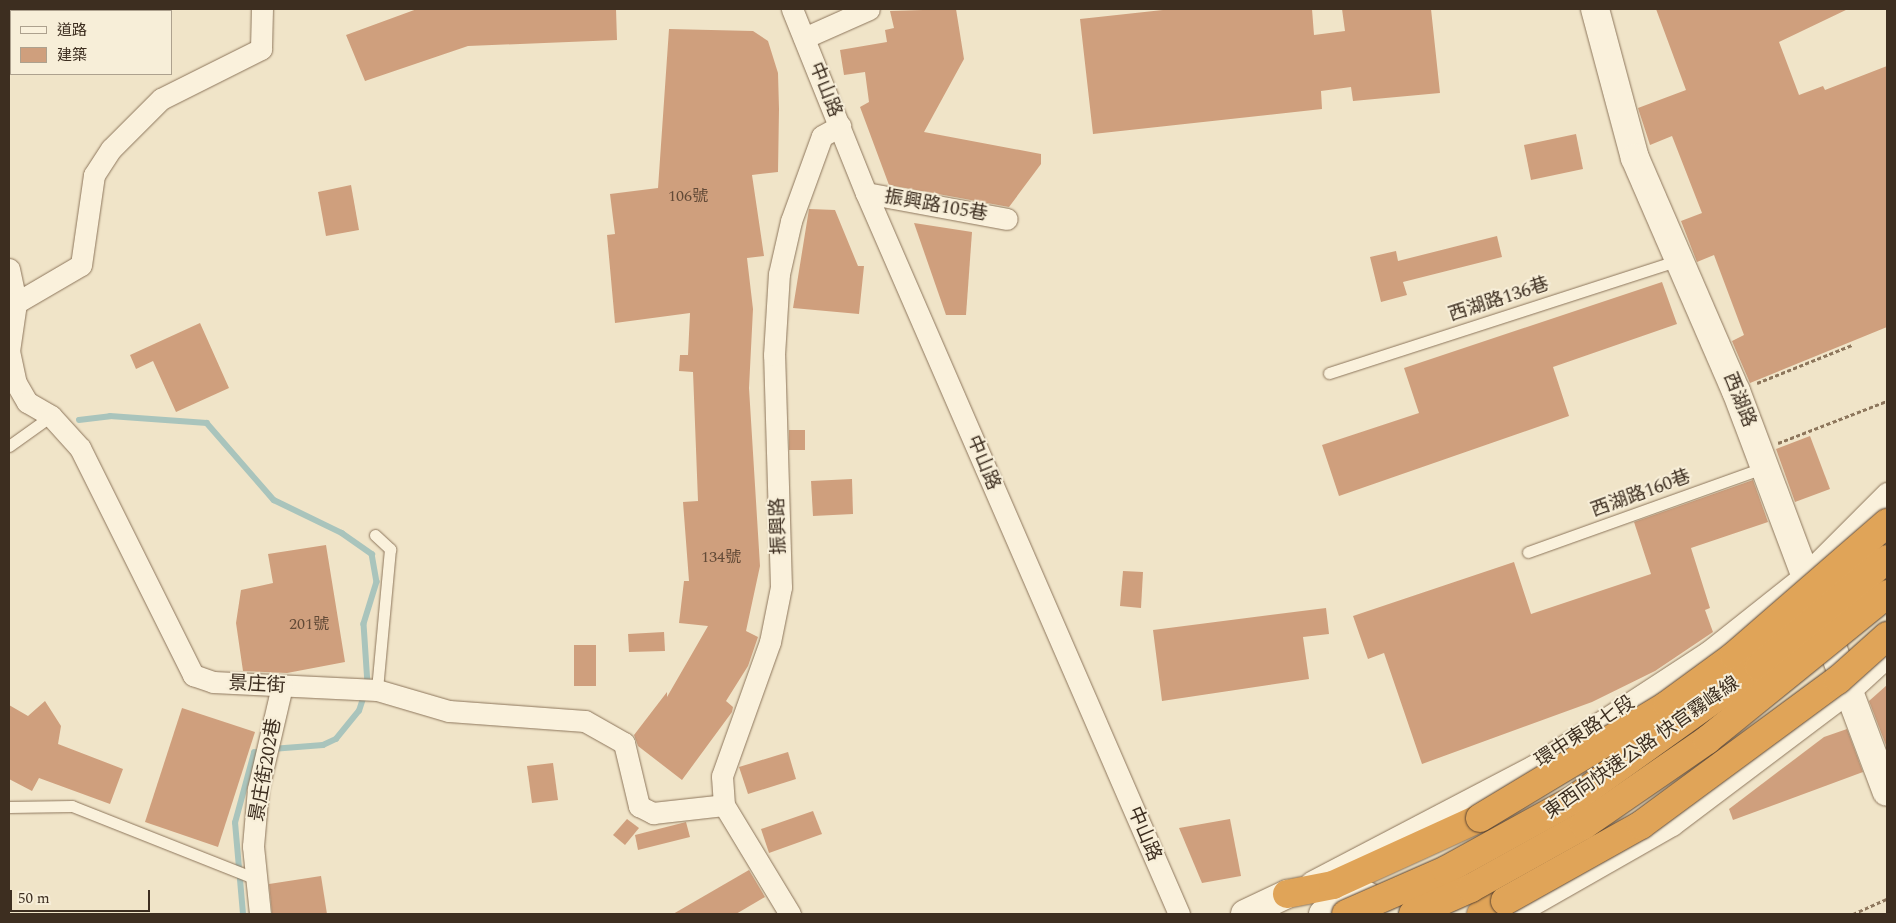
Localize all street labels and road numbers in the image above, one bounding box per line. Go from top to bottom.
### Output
street label: 中山路 [804,59,846,121]
street label: 振興路105巷 [883,186,989,226]
street label: 西湖路136巷 [1446,273,1552,327]
street label: 西湖路 [1718,369,1760,431]
street label: 中山路 [961,432,1005,494]
street label: 西湖路160巷 [1588,465,1694,523]
street label: 振興路 [767,497,791,555]
street label: 景庄街 [228,672,286,698]
street label: 東西向快速公路 快官霧峰線 [1540,672,1744,824]
street label: 環中東路七段 [1531,691,1639,773]
street label: 景庄街202巷 [246,717,286,823]
street label: 中山路 [1122,803,1166,865]

